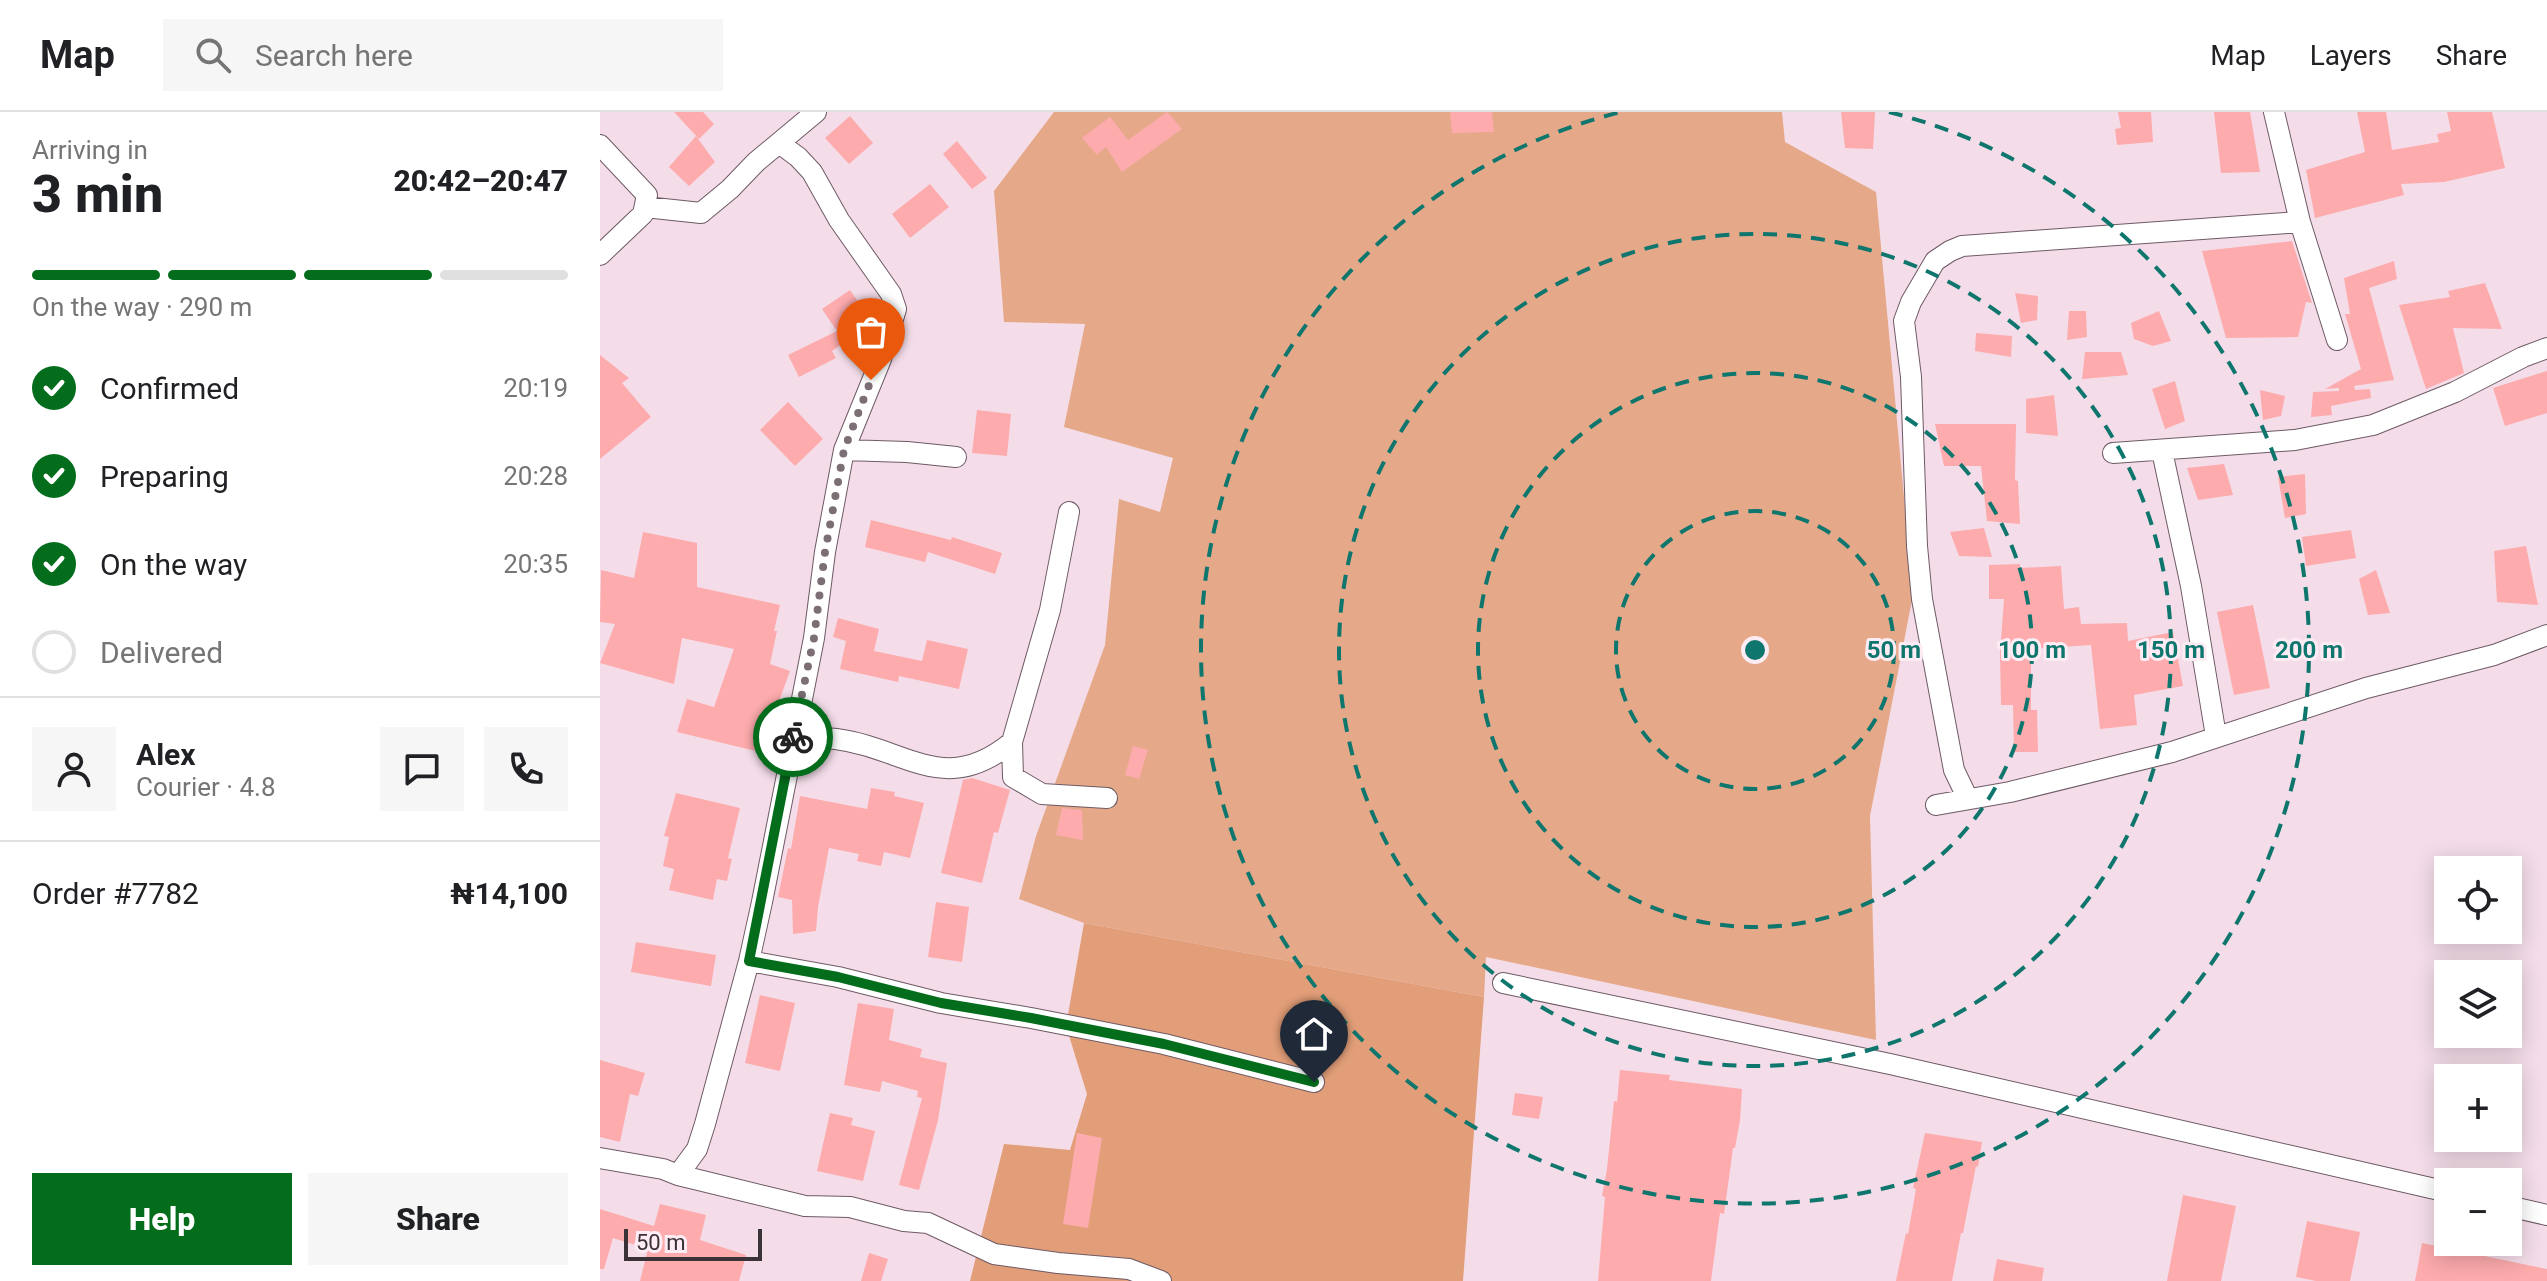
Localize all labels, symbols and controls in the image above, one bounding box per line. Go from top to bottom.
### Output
search box [163,19,723,91]
text: Map [40,33,115,77]
icon: search [191,33,235,77]
text: Search here [255,38,413,73]
text: Map [2210,39,2266,72]
text: Layers [2310,39,2392,72]
text: Share [2436,39,2507,72]
text: Arriving in [32,135,148,165]
text: 20:42–20:47 [393,163,568,198]
text: 3 min [32,164,163,225]
text: On the way · 290 m [32,292,252,322]
pin [837,298,905,380]
icon: bag [849,310,893,354]
icon: check [32,366,76,410]
text: Confirmed [100,371,239,406]
text: 20:19 [503,373,568,403]
icon: check [32,454,76,498]
text: Preparing [100,459,229,494]
text: 20:28 [503,461,568,491]
icon: check [32,542,76,586]
text: On the way [100,547,247,582]
text: 20:35 [503,549,568,579]
text: Delivered [100,635,223,670]
centre of rings [1741,636,1769,664]
text: 50 m [1867,636,1921,664]
text: 100 m [1998,636,2066,664]
text: 150 m [2137,636,2205,664]
text: 200 m [2275,636,2343,664]
courier [753,697,833,777]
icon: bike [771,715,815,759]
button: person [32,727,116,811]
button: chat [380,727,464,811]
button: phone [484,727,568,811]
text: Alex [136,737,196,772]
text: Courier · 4.8 [136,772,276,802]
map controls [2434,856,2522,1256]
button: locate [2434,856,2522,944]
text: Order #7782 [32,876,199,911]
text: ₦14,100 [450,876,568,911]
button: layers [2434,960,2522,1048]
pin [1280,1000,1348,1082]
icon: home [1292,1012,1336,1056]
button: + [2434,1064,2522,1152]
button: − [2434,1168,2522,1256]
button: Help [32,1173,292,1265]
button: Share [308,1173,568,1265]
scale bar [624,1225,762,1261]
text: 50 m [636,1230,685,1255]

